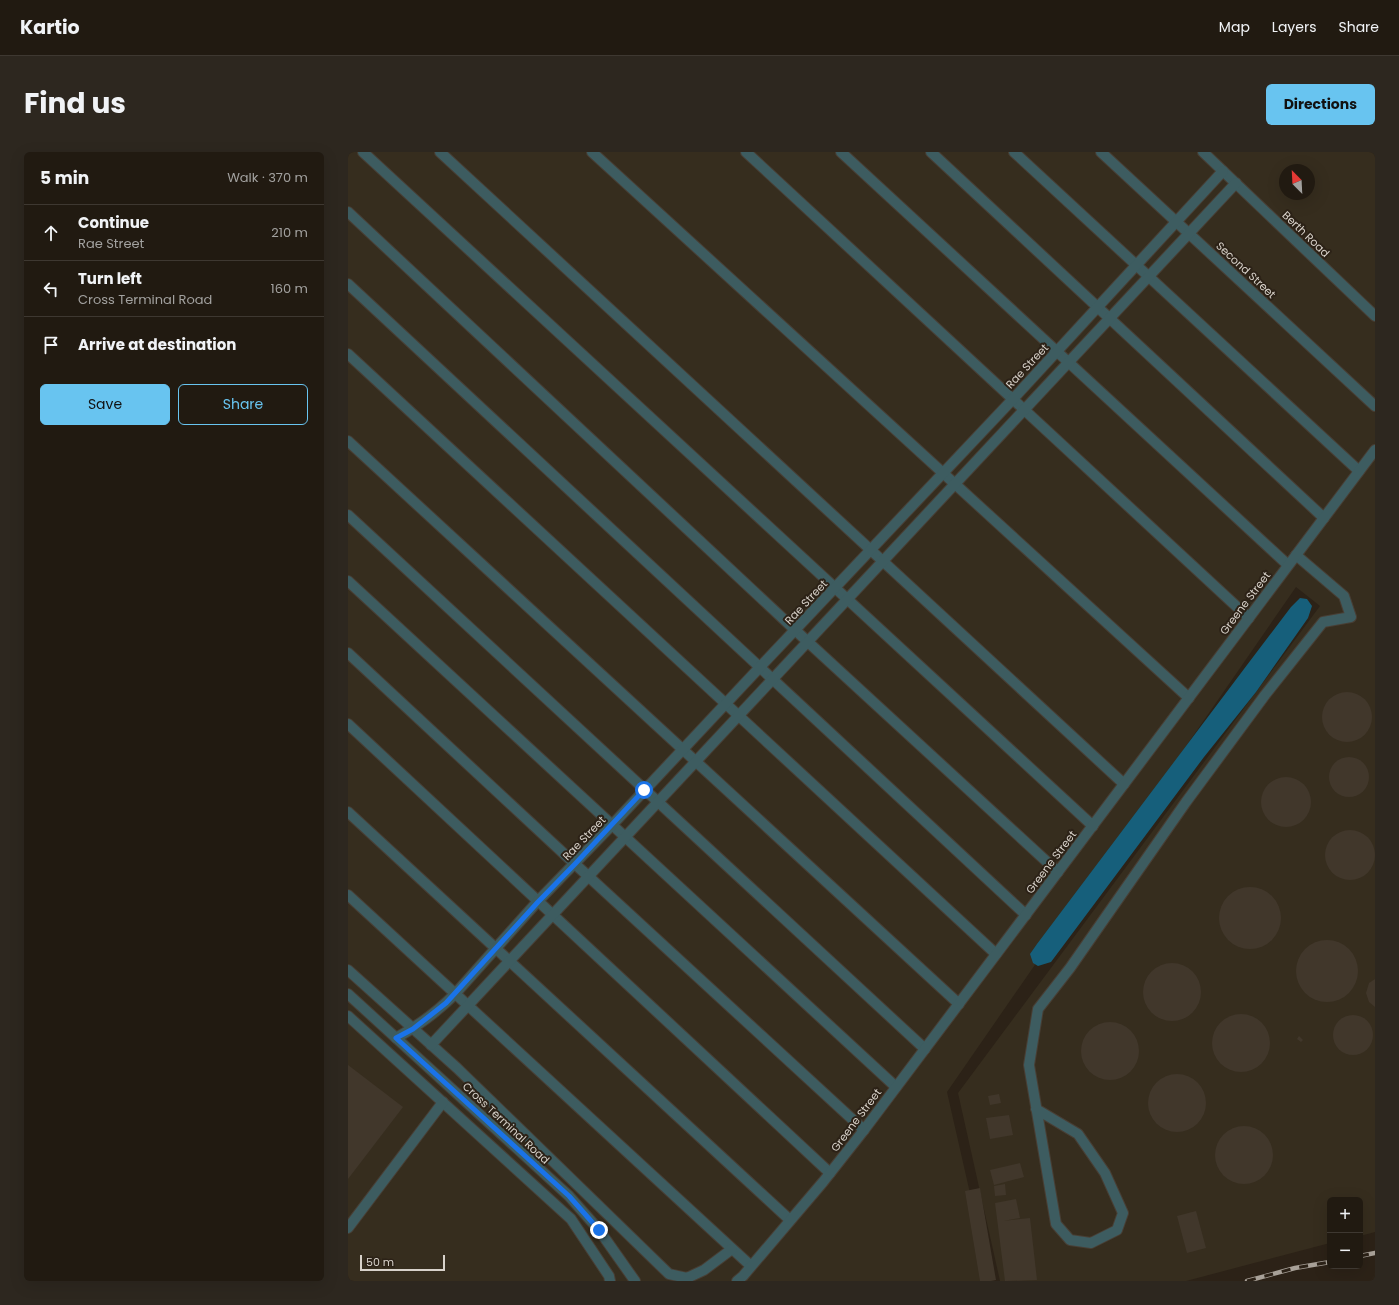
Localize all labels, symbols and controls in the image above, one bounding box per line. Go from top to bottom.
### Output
text: Kartio [20,14,80,41]
text: Map [1219,17,1250,37]
text: Layers [1272,17,1316,37]
text: Share [1338,17,1379,37]
text: Find us [24,84,126,123]
button: Directions [1266,84,1375,125]
north arrow [1279,164,1315,200]
text: 5 min [40,166,89,190]
text: Walk · 370 m [227,168,308,187]
street label: Berth Road [1279,207,1333,261]
text: Continue [78,212,149,233]
icon: ahead [40,222,62,244]
text: 210 m [271,223,308,242]
text: Rae Street [78,234,144,253]
street label: Second Street [1213,238,1279,302]
text: Turn left [78,268,142,289]
icon: left [40,278,62,300]
text: 160 m [271,279,308,298]
text: Cross Terminal Road [78,290,212,309]
icon: arrive [40,334,62,356]
text: Arrive at destination [78,334,236,355]
street label: Rae Street [1002,340,1052,392]
button: Save [40,384,170,425]
button: Share [178,384,308,425]
street label: Greene Street [1216,568,1274,638]
street label: Rae Street [781,576,831,628]
route start [635,781,653,799]
street label: Rae Street [559,812,609,864]
street label: Greene Street [1022,827,1080,897]
street label: Cross Terminal Road [459,1078,553,1168]
street label: Greene Street [827,1085,885,1155]
map controls [1327,1197,1363,1269]
button: + [1327,1197,1363,1233]
route end [590,1221,608,1239]
button: − [1327,1233,1363,1269]
scale bar [360,1253,445,1272]
text: 50 m [366,1254,394,1270]

